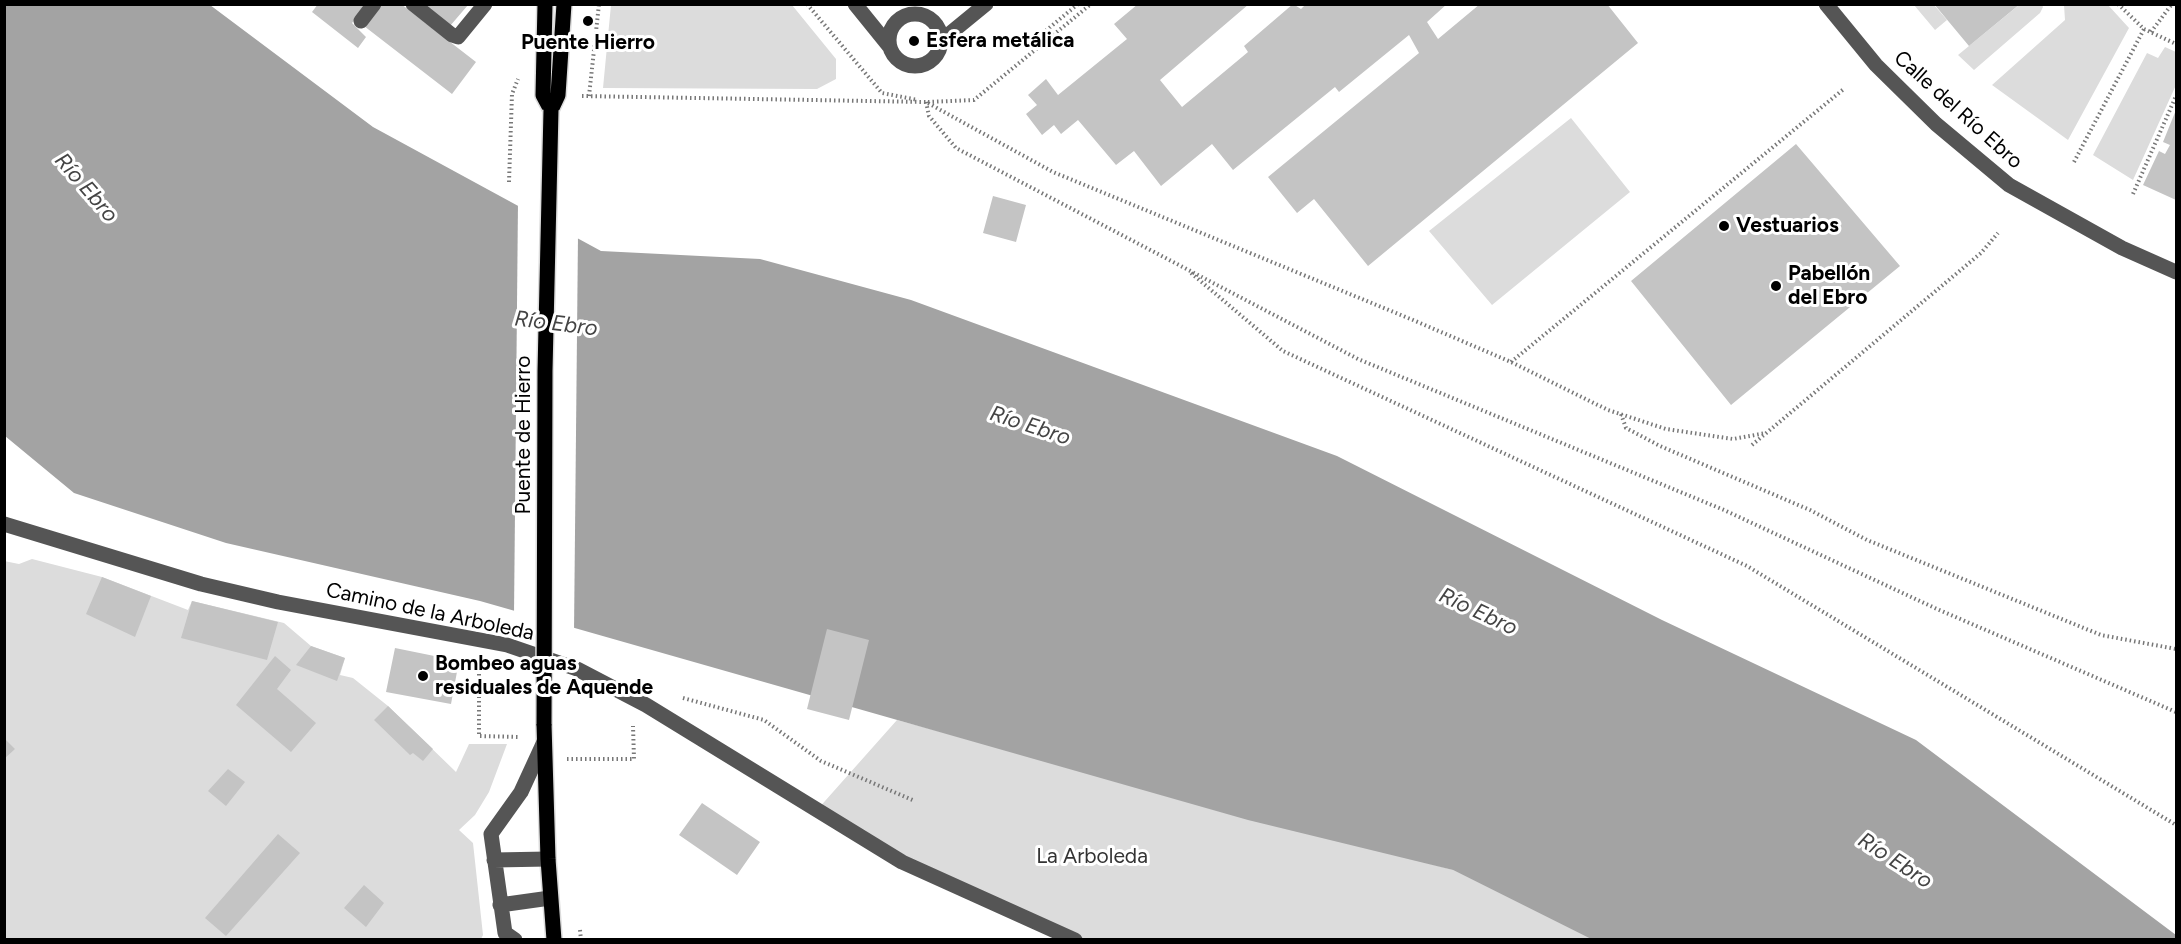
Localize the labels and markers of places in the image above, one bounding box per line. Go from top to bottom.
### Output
marker: Puente Hierro [581,14,595,28]
place label: Esfera metálica [926,28,1075,54]
place label: Puente Hierro [521,30,655,56]
marker: Esfera metálica [907,34,921,48]
place label: Vestuarios [1736,213,1839,239]
marker: Vestuarios [1717,219,1731,233]
place label: Pabellón del Ebro [1788,261,1870,311]
marker: Pabellón del Ebro [1769,279,1783,293]
place label: Bombeo aguas residuales de Aquende [435,651,653,701]
marker: Bombeo aguas residuales de Aquende [416,669,430,683]

